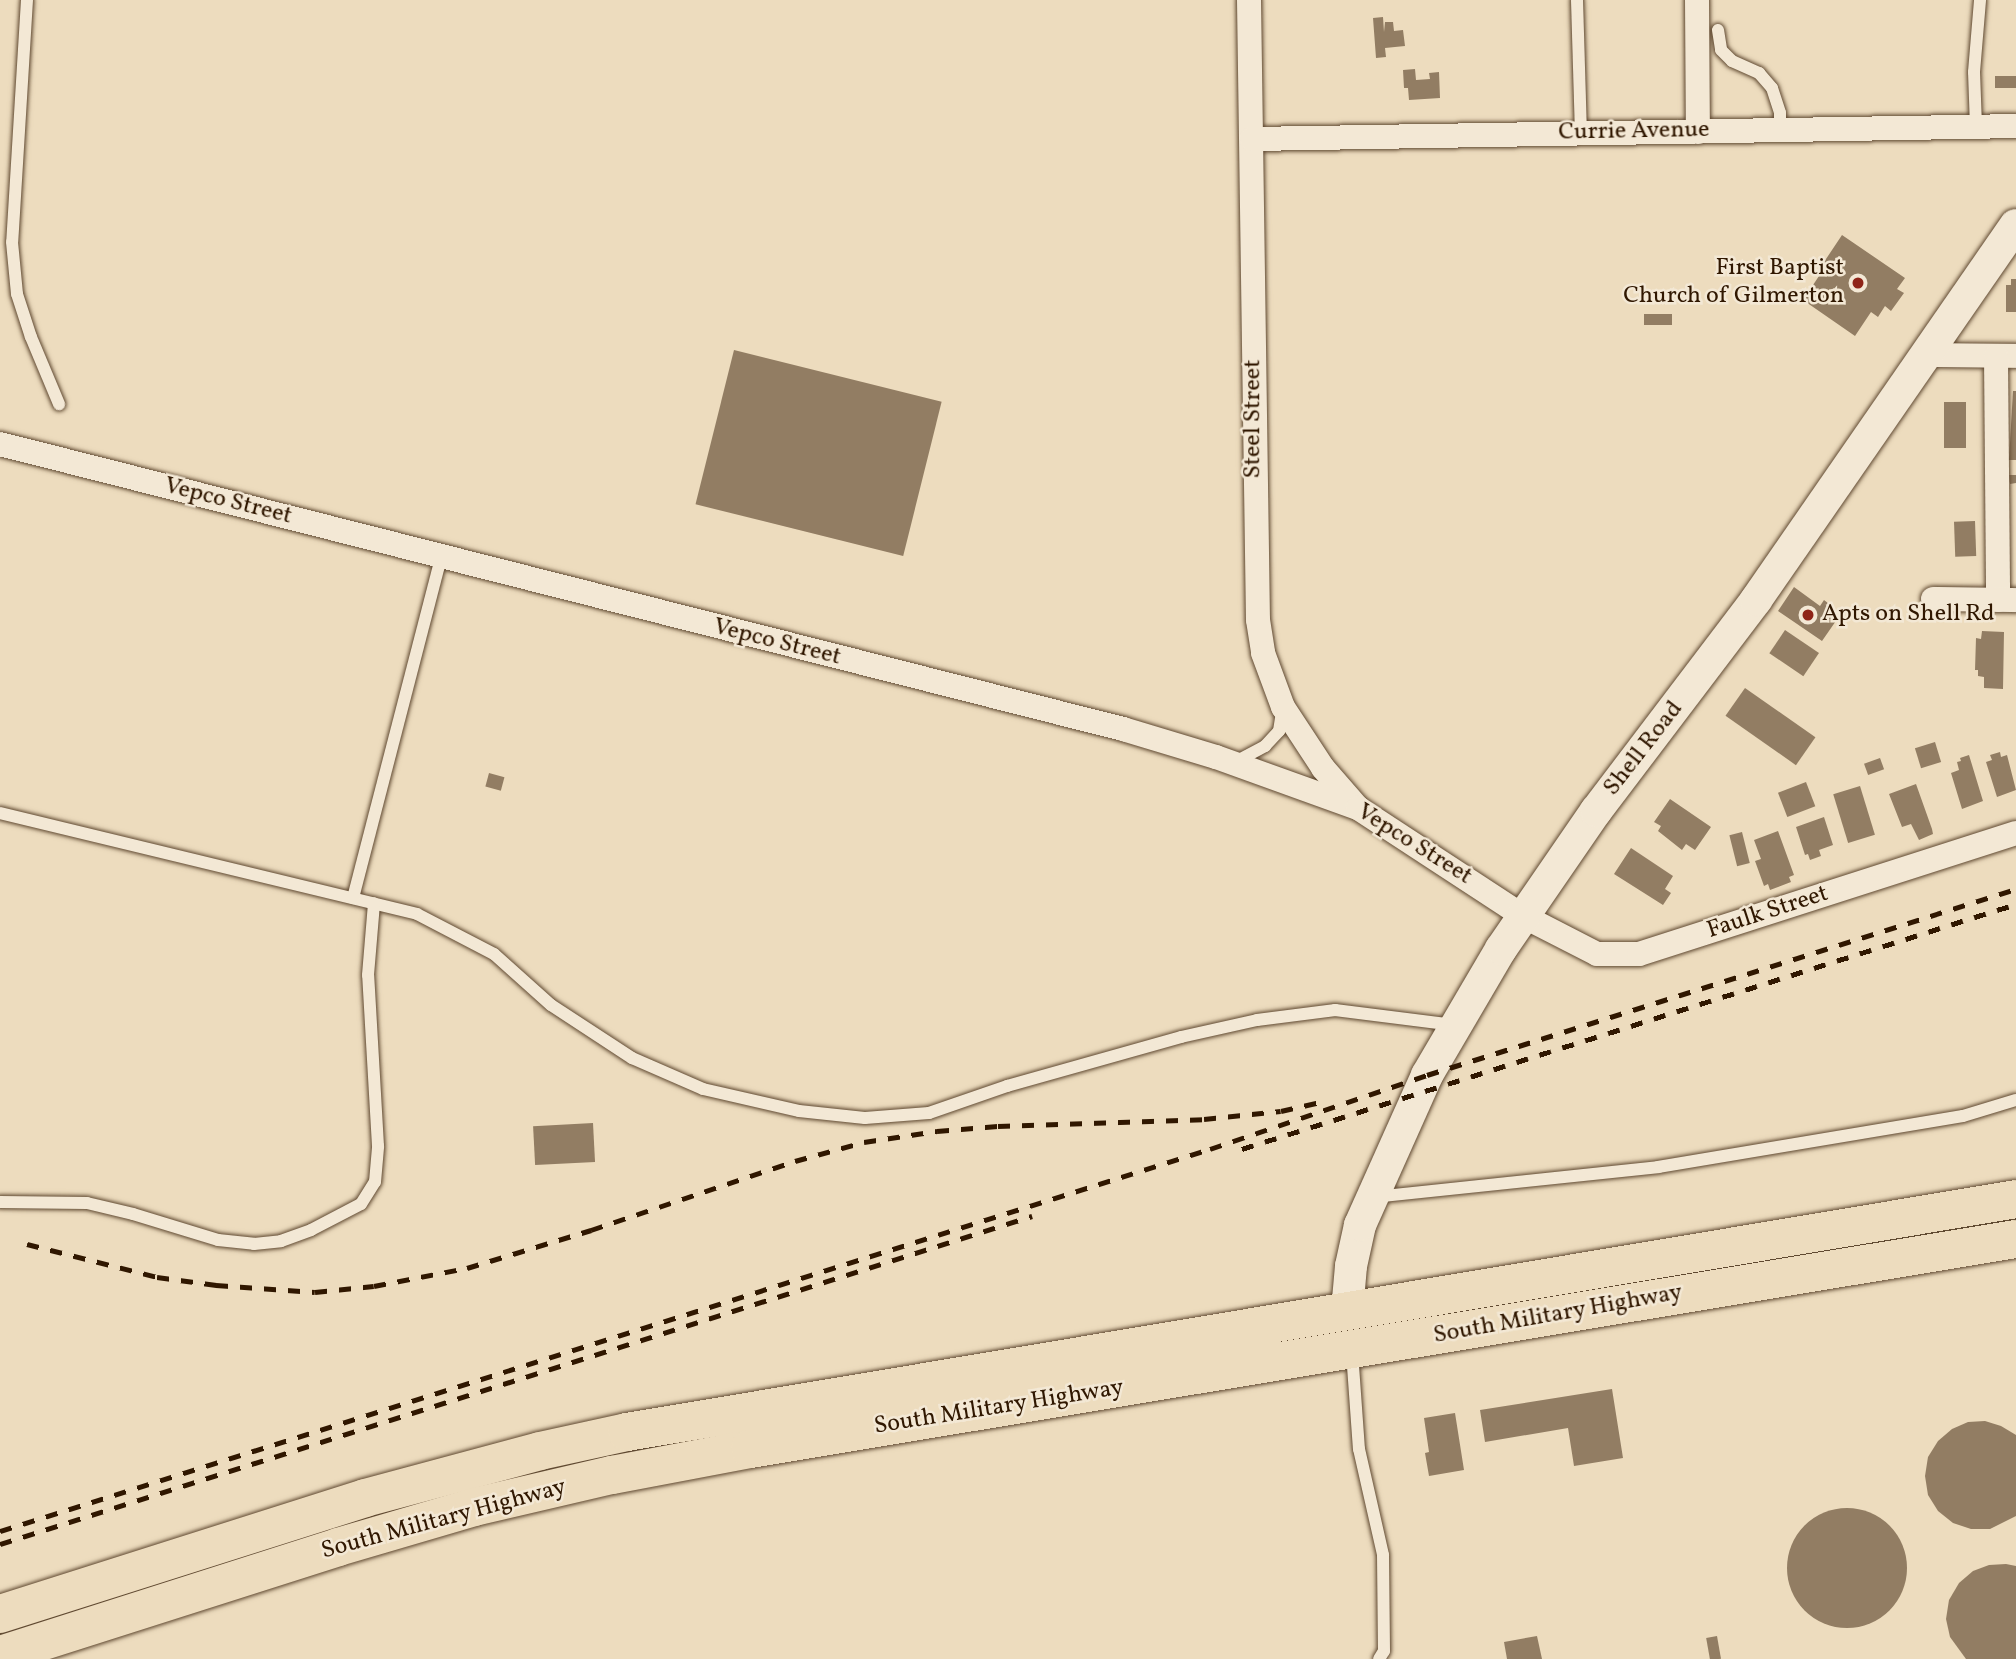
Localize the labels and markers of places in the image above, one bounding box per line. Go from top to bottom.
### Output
place label: First Baptist Church of Gilmerton [1626,255,1844,311]
marker: First Baptist Church of Gilmerton [1850,275,1866,291]
place label: Apts on Shell Rd [1822,601,1995,629]
marker: Apts on Shell Rd [1800,607,1816,623]

